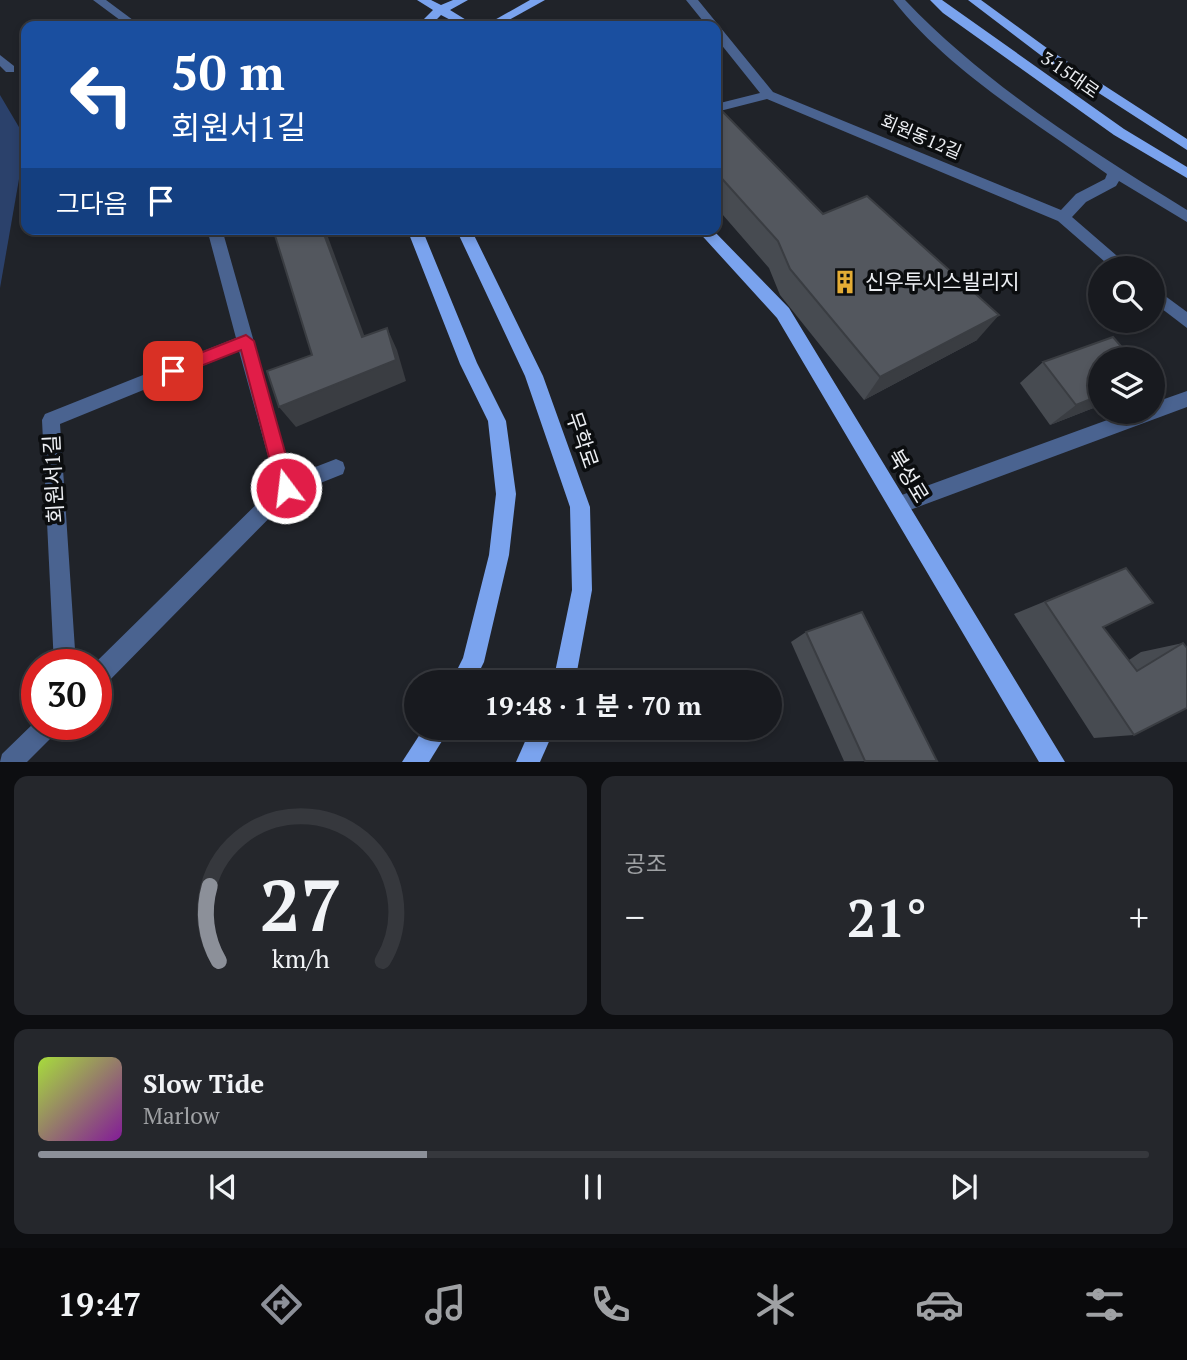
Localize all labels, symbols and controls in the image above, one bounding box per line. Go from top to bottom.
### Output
text: 50 m [171,39,285,104]
street label: 3·15대로 [1037,45,1105,103]
icon: left [56,49,147,140]
text: 회원서1길 [171,106,306,148]
street label: 회원동12길 [877,108,965,164]
icon: arrive [142,182,180,220]
text: 그다음 [56,186,128,220]
map controls [1088,256,1165,424]
button: search [1088,256,1165,333]
place label: 신우투시스빌리지 [865,267,1020,295]
building icon: 신우투시스빌리지 [831,268,859,296]
pin [143,341,203,401]
button: layers [1088,347,1165,424]
icon: arrive [154,352,192,390]
street label: 무학로 [560,408,606,472]
street label: 회원서1길 [37,434,69,524]
street label: 북성로 [882,443,936,508]
position arrow [249,451,323,525]
speed limit sign: 30 [21,649,112,740]
text: 19:48 · 1 분 · 70 m [484,688,702,722]
text: 공조 [625,848,667,879]
text: 27 [259,856,341,953]
text: 21° [847,883,927,952]
text: − [625,892,645,942]
text: + [1129,892,1149,942]
text: km/h [271,942,329,975]
text: Slow Tide [143,1066,264,1100]
text: Marlow [143,1100,220,1131]
icon: previous [204,1168,242,1206]
icon: pause [574,1168,612,1206]
icon: next [945,1168,983,1206]
icon: directions [257,1280,306,1329]
icon: music [421,1280,470,1329]
icon: phone [586,1280,635,1329]
icon: climate [751,1280,800,1329]
icon: car [915,1280,964,1329]
icon: filters [1080,1280,1129,1329]
text: 19:47 [58,1283,141,1325]

